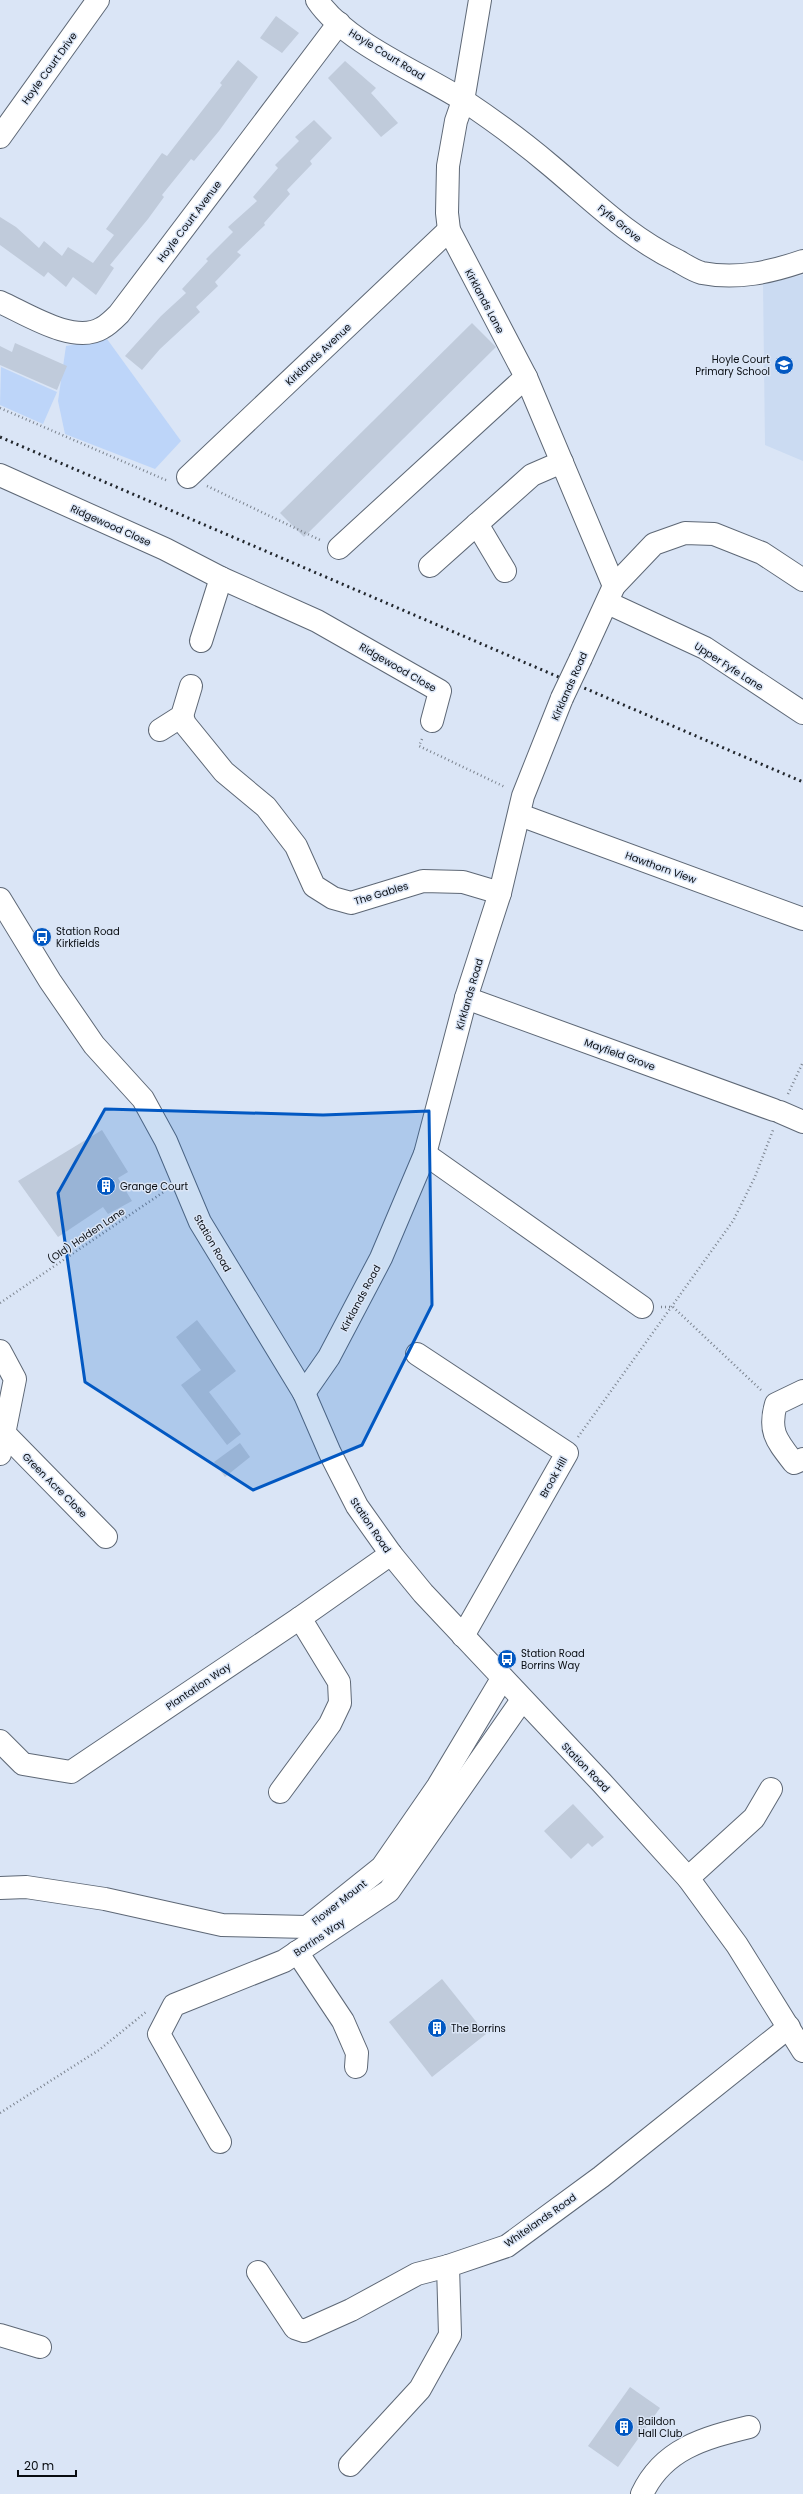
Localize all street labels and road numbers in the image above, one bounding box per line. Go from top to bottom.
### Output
street label: Hoyle Court Road [346,25,428,84]
street label: Hoyle Court Drive [18,29,81,107]
street label: Hoyle Court Avenue [154,177,225,265]
street label: Fyfe Grove [595,201,645,246]
street label: Kirklands Lane [461,266,508,336]
street label: Kirklands Avenue [282,320,355,389]
street label: Ridgewood Close [68,501,153,550]
street label: Ridgewood Close [356,639,439,696]
street label: Upper Fyfe Lane [691,639,766,694]
street label: Kirklands Road [548,650,591,723]
street label: Hawthorn View [623,848,699,888]
street label: The Gables [352,878,410,909]
street label: Kirklands Road [452,957,487,1032]
street label: Mayfield Grove [582,1035,657,1074]
street label: (Old) Holden Lane [45,1204,128,1267]
street label: Station Road [190,1212,235,1275]
street label: Kirklands Road [337,1262,384,1334]
street label: Green Acre Close [19,1450,90,1521]
street label: Brook Hill [536,1454,571,1500]
street label: Station Road [347,1495,395,1556]
street label: Plantation Way [163,1659,234,1714]
street label: Station Road [558,1739,613,1796]
street label: Flower Mount [309,1876,370,1929]
street label: Borrins Way [291,1915,348,1960]
street label: Whitelands Road [501,2190,579,2251]

